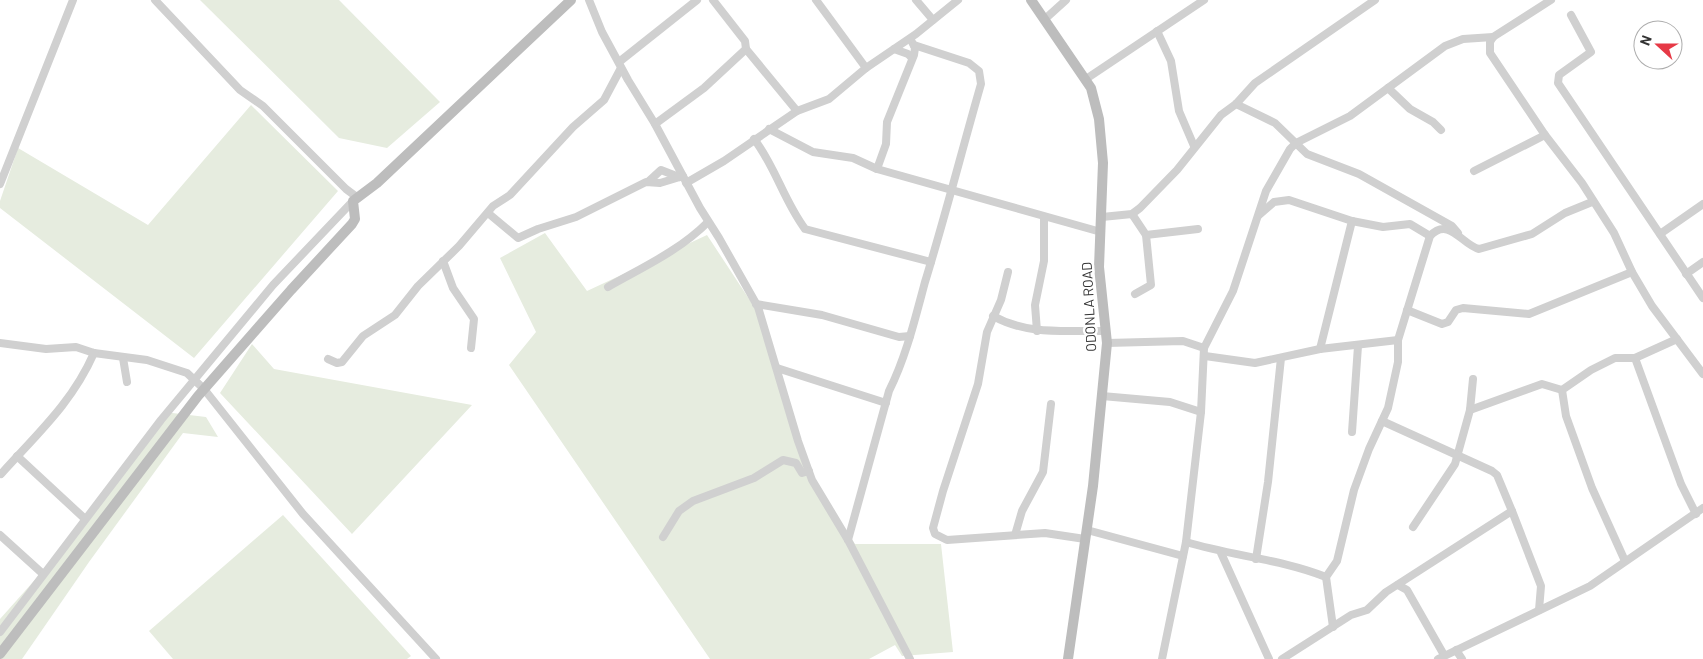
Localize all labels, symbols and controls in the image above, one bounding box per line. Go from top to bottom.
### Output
north arrow [1633,20,1683,70]
text: N [1636,33,1655,48]
street label: ODONLA ROAD [1078,262,1099,352]

